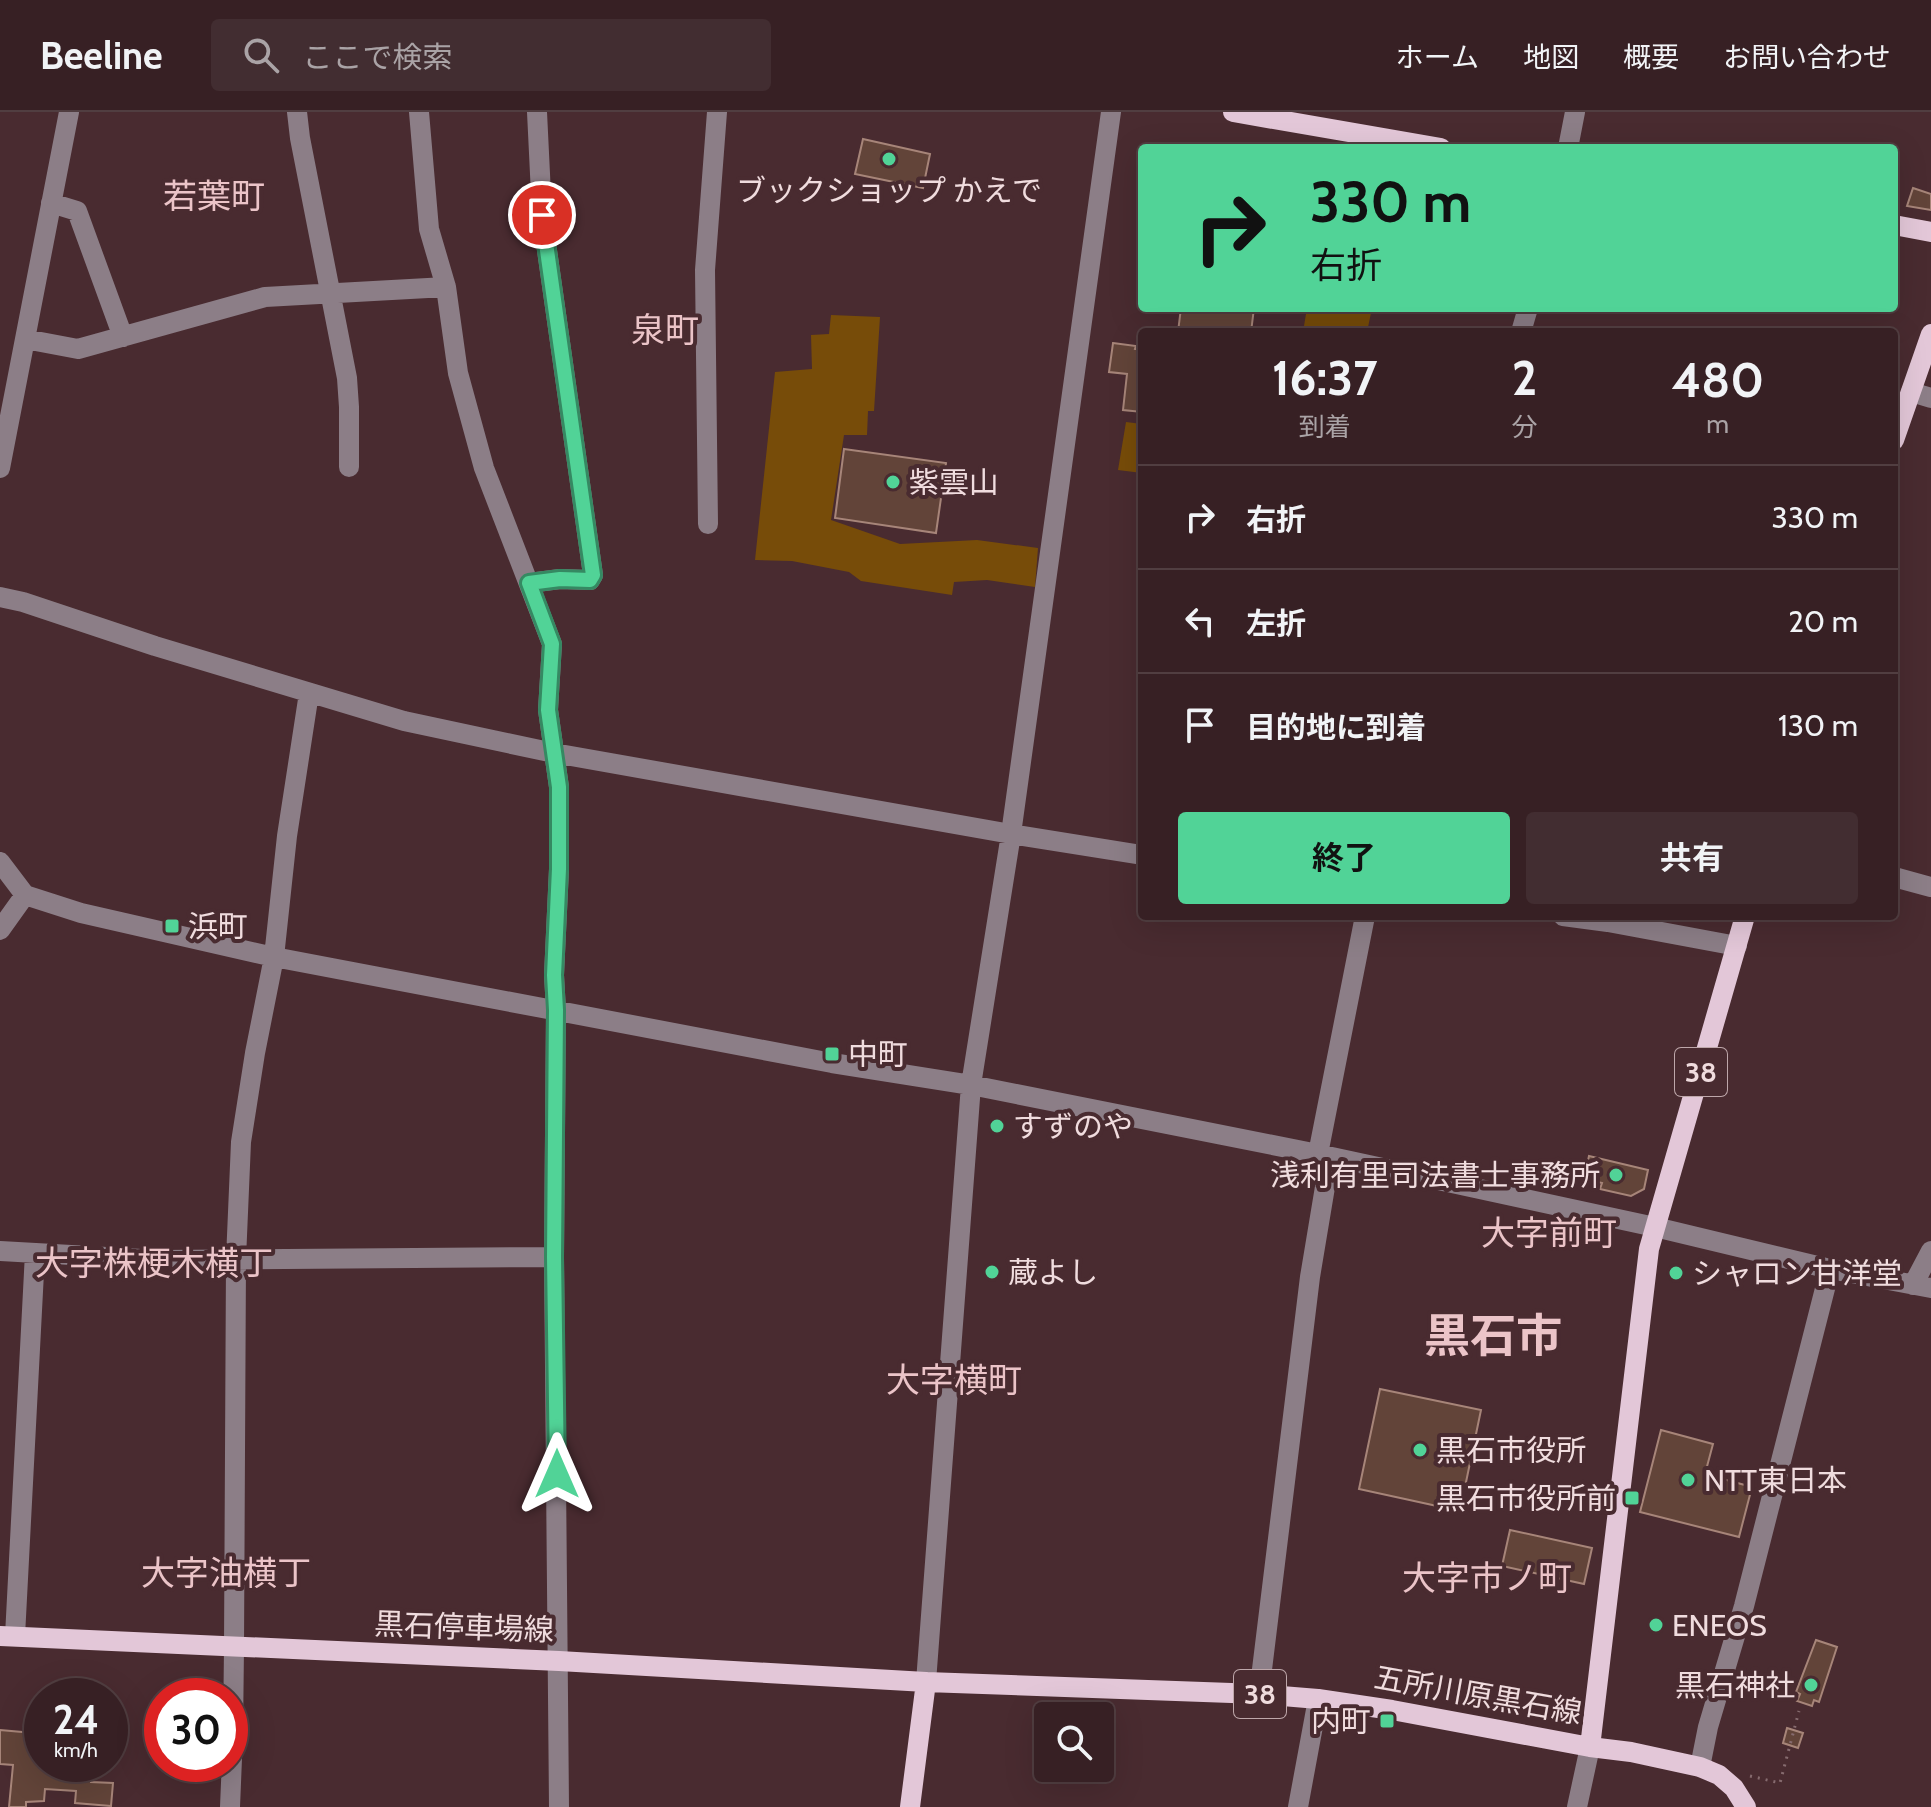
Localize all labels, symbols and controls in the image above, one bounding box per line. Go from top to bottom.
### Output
search box [211,19,771,91]
text: Beeline [40,32,163,79]
icon: search [239,33,283,77]
text: ここで検索 [303,39,453,76]
text: ホーム [1396,40,1479,74]
text: 地図 [1523,40,1579,74]
text: 概要 [1623,40,1679,74]
text: お問い合わせ [1723,40,1891,74]
marker: ブックショップ かえで [880,150,898,168]
text: 330 m [1310,168,1471,236]
place label: ブックショップ かえで [736,172,1042,209]
district label: 若葉町 [163,175,265,217]
icon: right [1178,176,1282,280]
pin [508,181,576,249]
icon: arrive [520,193,564,237]
text: 右折 [1310,243,1382,287]
district label: 泉町 [631,309,699,351]
text: 16:37 [1272,349,1378,407]
text: 2 [1512,349,1537,407]
text: 480 [1671,351,1764,409]
text: m [1706,408,1729,440]
text: 到着 [1299,411,1351,443]
text: 分 [1511,411,1538,443]
place label: 紫雲山 [909,464,999,501]
marker: 紫雲山 [884,473,902,491]
icon: right [1178,495,1222,539]
text: 330 m [1772,499,1858,536]
text: 右折 [1246,501,1306,538]
icon: left [1178,599,1222,643]
text: 20 m [1788,603,1858,640]
text: 左折 [1246,605,1306,642]
icon: arrive [1178,703,1222,747]
text: 130 m [1778,707,1858,744]
text: 目的地に到着 [1246,709,1426,746]
button: 終了 [1178,812,1510,904]
button: 共有 [1526,812,1858,904]
place label: 浜町 [188,908,248,945]
marker: 浜町 [163,917,181,935]
place label: 中町 [848,1036,908,1073]
marker: 中町 [823,1045,841,1063]
road number: 38 [1675,1048,1727,1096]
place label: すずのや [1013,1108,1133,1145]
marker: すずのや [988,1117,1006,1135]
place label: 浅利有里司法書士事務所 [1270,1157,1600,1194]
marker: 浅利有里司法書士事務所 [1607,1166,1625,1184]
district label: 大字前町 [1481,1212,1617,1254]
district label: 大字株梗木横丁 [35,1242,273,1284]
place label: 蔵よし [1008,1254,1098,1291]
place label: シャロン甘洋堂 [1692,1255,1902,1292]
marker: 蔵よし [983,1263,1001,1281]
marker: シャロン甘洋堂 [1667,1264,1685,1282]
district label: 黒石市 [1424,1308,1562,1364]
district label: 大字横町 [886,1359,1022,1401]
position arrow [515,1432,599,1516]
place label: 黒石市役所 [1436,1432,1586,1469]
marker: 黒石市役所 [1411,1441,1429,1459]
place label: NTT東日本 [1704,1462,1847,1499]
marker: NTT東日本 [1679,1471,1697,1489]
place label: 黒石市役所前 [1436,1480,1616,1517]
marker: 黒石市役所前 [1623,1489,1641,1507]
district label: 大字油横丁 [141,1552,311,1594]
district label: 大字市ノ町 [1402,1557,1572,1599]
street label: 黒石停車場線 [373,1605,555,1649]
place label: ENEOS [1672,1607,1767,1644]
marker: ENEOS [1647,1616,1665,1634]
street label: 五所川原黒石線 [1371,1659,1585,1731]
place label: 黒石神社 [1675,1667,1795,1704]
road number: 38 [1234,1670,1286,1718]
marker: 黒石神社 [1802,1676,1820,1694]
speed limit sign: 30 [144,1678,248,1782]
text: 24 [53,1695,99,1744]
map controls [1034,1702,1114,1782]
button: search [1034,1702,1114,1782]
place label: 内町 [1311,1703,1371,1740]
marker: 内町 [1378,1712,1396,1730]
text: km/h [54,1738,98,1762]

